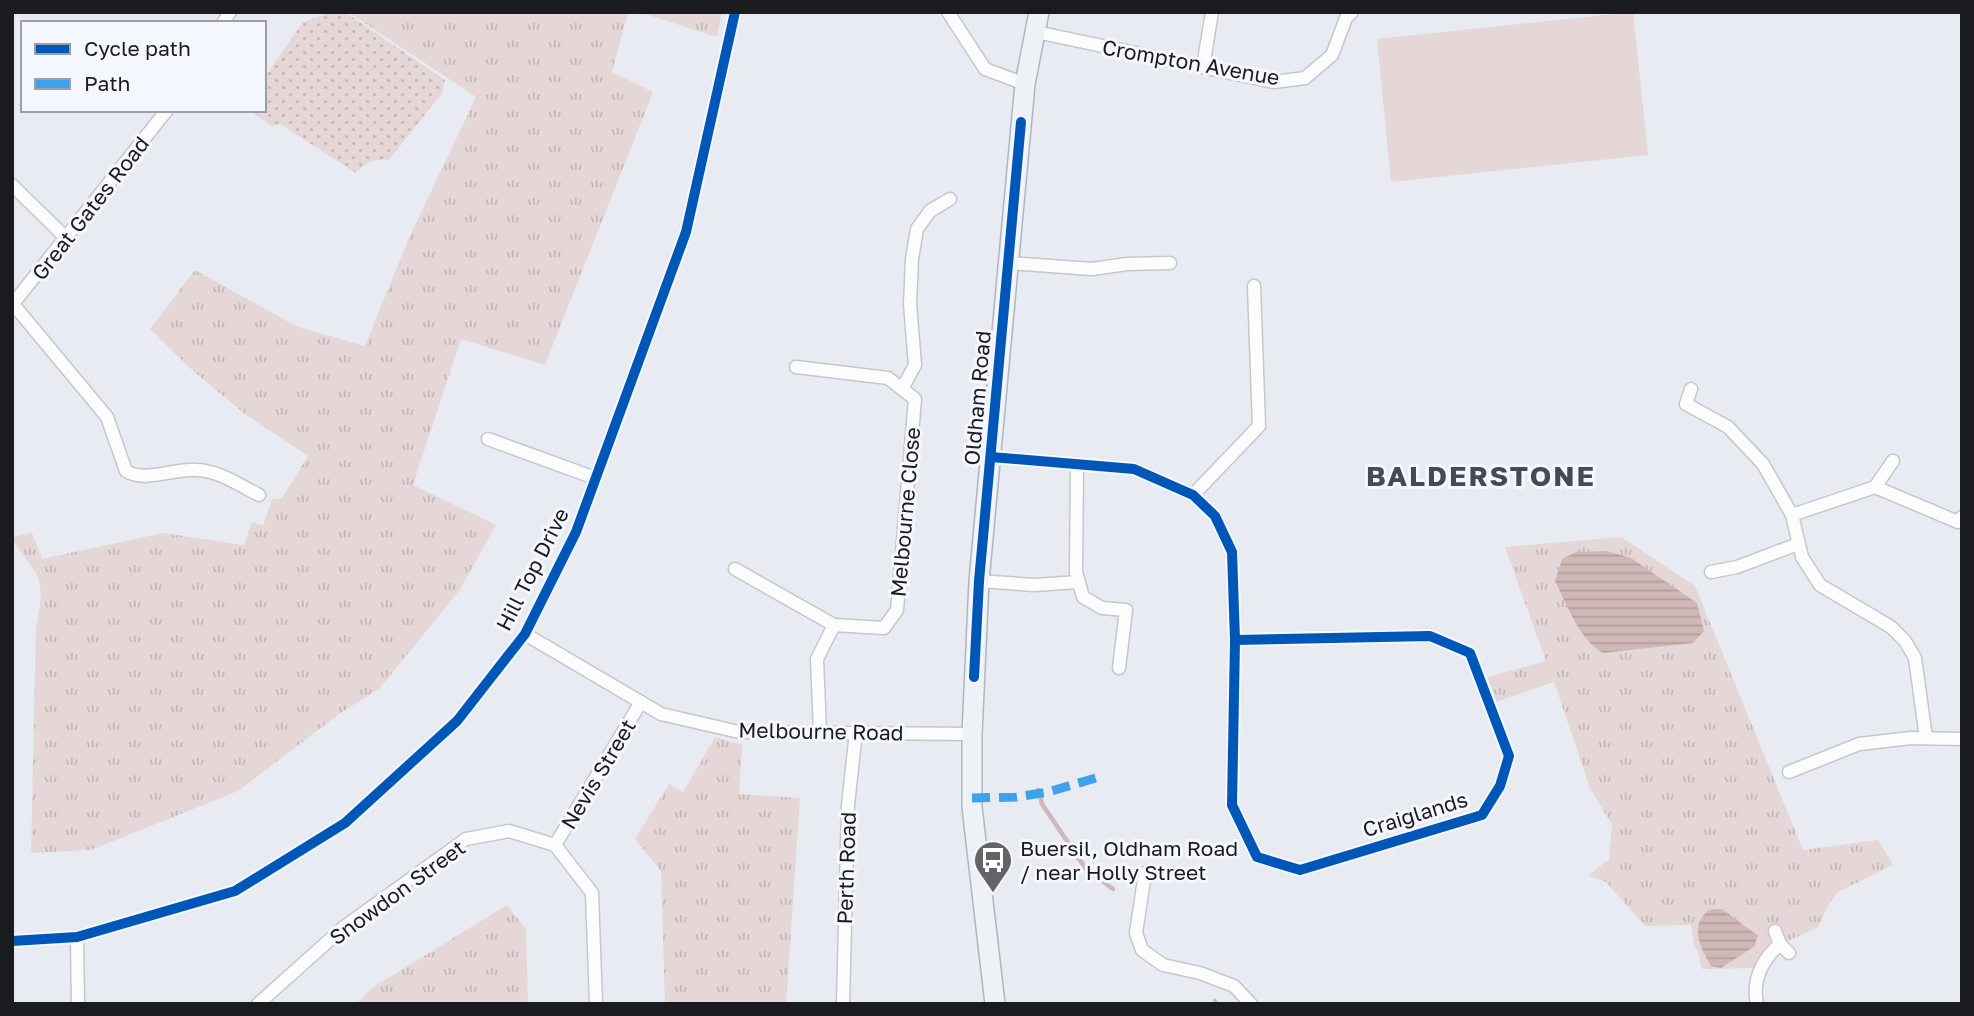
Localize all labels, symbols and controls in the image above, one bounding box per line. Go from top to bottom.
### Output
legend [21,21,266,112]
street label: Crompton Avenue [1100,34,1282,90]
text: Cycle path [84,35,191,61]
text: Path [84,70,131,96]
street label: Great Gates Road [26,131,154,285]
street label: Oldham Road [958,330,996,466]
street label: Melbourne Close [885,426,925,598]
district label: BALDERSTONE [1366,459,1596,492]
street label: Hill Top Drive [490,503,574,635]
street label: Nevis Street [555,714,641,834]
street label: Melbourne Road [738,717,904,745]
street label: Craiglands [1359,786,1471,842]
street label: Perth Road [831,811,861,925]
street label: Snowdon Street [324,834,470,950]
place label: Buersil, Oldham Road / near Holly Street [1020,835,1238,885]
bus stop icon: Buersil, Oldham Road / near Holly Street [972,839,1014,894]

